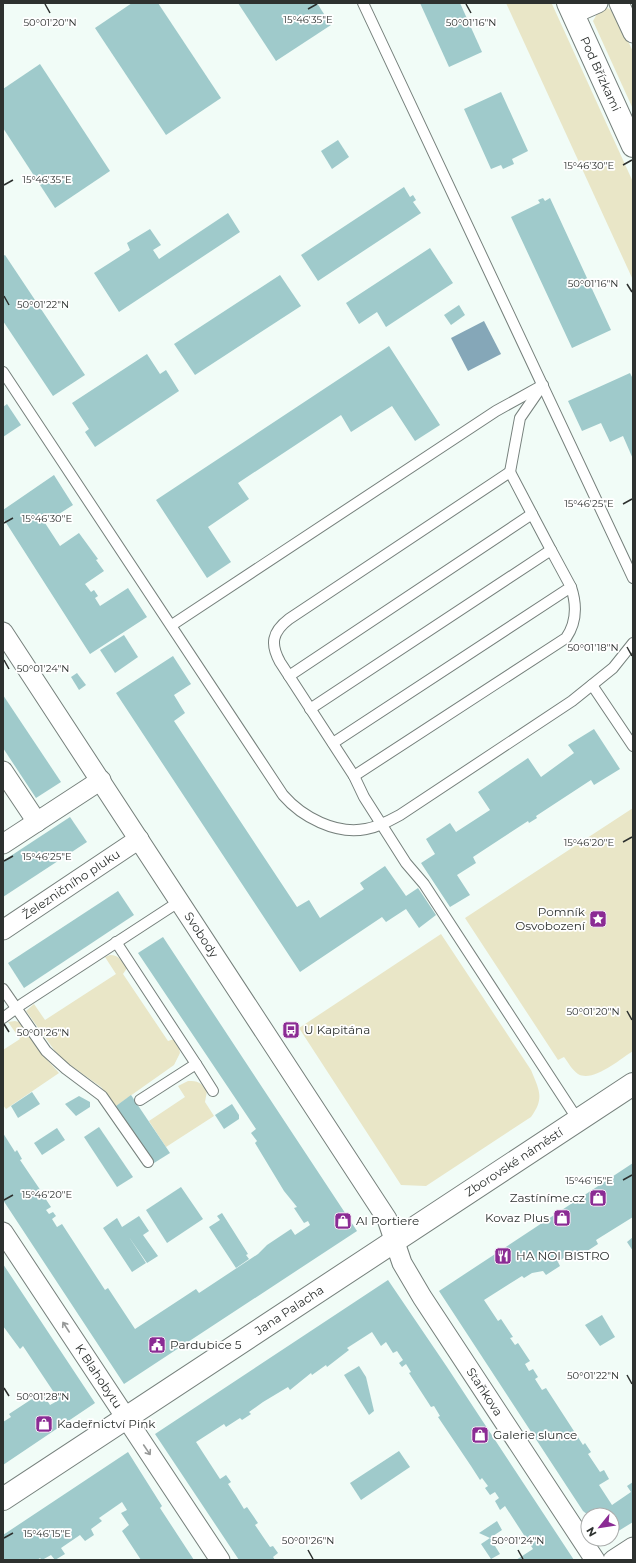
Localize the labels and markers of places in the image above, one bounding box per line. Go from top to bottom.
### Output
place label: Pomník Osvobození [515,904,586,933]
place icon: Pomník Osvobození [588,909,608,929]
bus stop icon: U Kapitána [281,1020,301,1040]
place label: U Kapitána [304,1022,370,1037]
shop icon: Zastíníme.cz [588,1188,608,1208]
place label: Zastíníme.cz [510,1190,585,1205]
shop icon: Kovaz Plus [552,1208,572,1228]
place label: Kovaz Plus [485,1210,549,1225]
shop icon: Al Portiere [333,1211,353,1231]
place label: Al Portiere [356,1213,419,1228]
restaurant icon: HA NOI BISTRO [493,1246,513,1266]
place label: HA NOI BISTRO [516,1248,610,1263]
public building icon: Pardubice 5 [147,1335,167,1355]
place label: Pardubice 5 [170,1337,242,1352]
shop icon: Kadeřnictví Pink [34,1414,54,1434]
place label: Kadeřnictví Pink [57,1416,156,1431]
shop icon: Galerie slunce [470,1425,490,1445]
place label: Galerie slunce [493,1427,577,1442]

